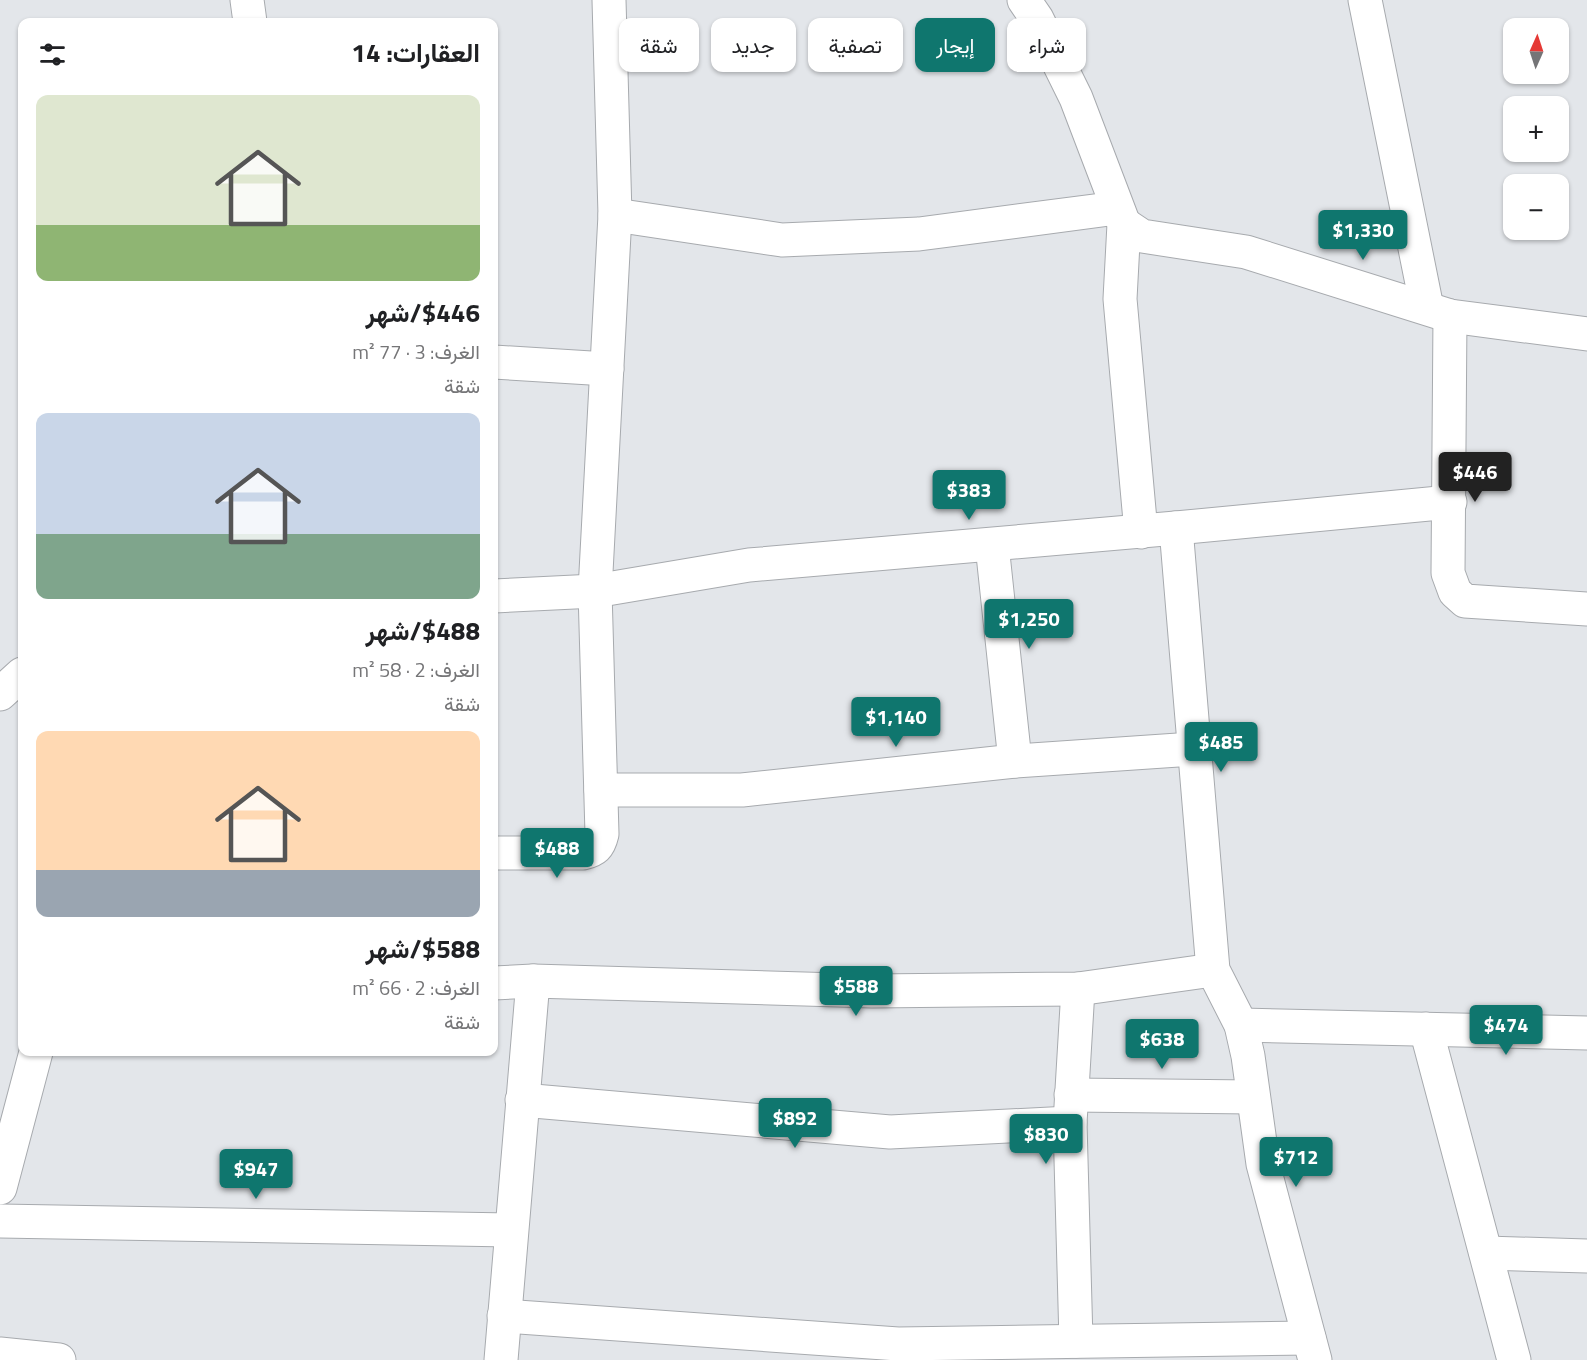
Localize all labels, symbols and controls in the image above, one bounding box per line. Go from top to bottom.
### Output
chip: شقة [619,18,699,72]
chip: جديد [711,18,796,72]
chip: تصفية [808,18,903,72]
chip: إيجار [915,18,995,72]
chip: شراء [1007,18,1086,72]
north arrow [1503,18,1569,84]
map controls [1503,18,1569,240]
text: العقارات: 14 [351,33,480,72]
icon: filters [36,38,69,71]
button: + [1503,96,1569,162]
icon: home [204,134,312,242]
button: − [1503,174,1569,240]
pin: $1,330 [1314,210,1412,261]
text: $1,330 [1332,214,1394,245]
text: $446/شهر [366,293,480,332]
text: الغرف: 3 · 77 m² [352,336,480,367]
text: شقة [444,370,480,401]
icon: home [204,452,312,560]
pin: $446 [1439,452,1511,503]
text: $446 [1453,456,1497,487]
pin: $383 [933,470,1005,521]
text: $383 [947,474,991,505]
pin: $1,250 [980,599,1078,650]
text: $1,250 [998,603,1060,634]
text: $488/شهر [366,611,480,650]
text: الغرف: 2 · 58 m² [352,654,480,685]
text: شقة [444,688,480,719]
pin: $1,140 [847,697,945,748]
text: $1,140 [865,701,927,732]
pin: $485 [1185,722,1257,773]
text: $485 [1199,726,1243,757]
icon: home [204,770,312,878]
pin: $488 [521,828,593,879]
text: $488 [535,832,579,863]
text: $588/شهر [366,929,480,968]
pin: $588 [820,966,892,1017]
text: $588 [834,970,878,1001]
text: الغرف: 2 · 66 m² [352,972,480,1003]
pin: $474 [1470,1005,1542,1056]
text: شقة [444,1006,480,1037]
text: $474 [1484,1009,1528,1040]
pin: $638 [1126,1019,1198,1070]
text: $638 [1140,1023,1184,1054]
pin: $892 [759,1098,831,1149]
text: $892 [773,1102,817,1133]
pin: $830 [1010,1114,1082,1165]
text: $830 [1024,1118,1068,1149]
pin: $712 [1260,1137,1332,1188]
text: $712 [1274,1141,1318,1172]
pin: $947 [220,1149,292,1200]
text: $947 [234,1153,278,1184]

